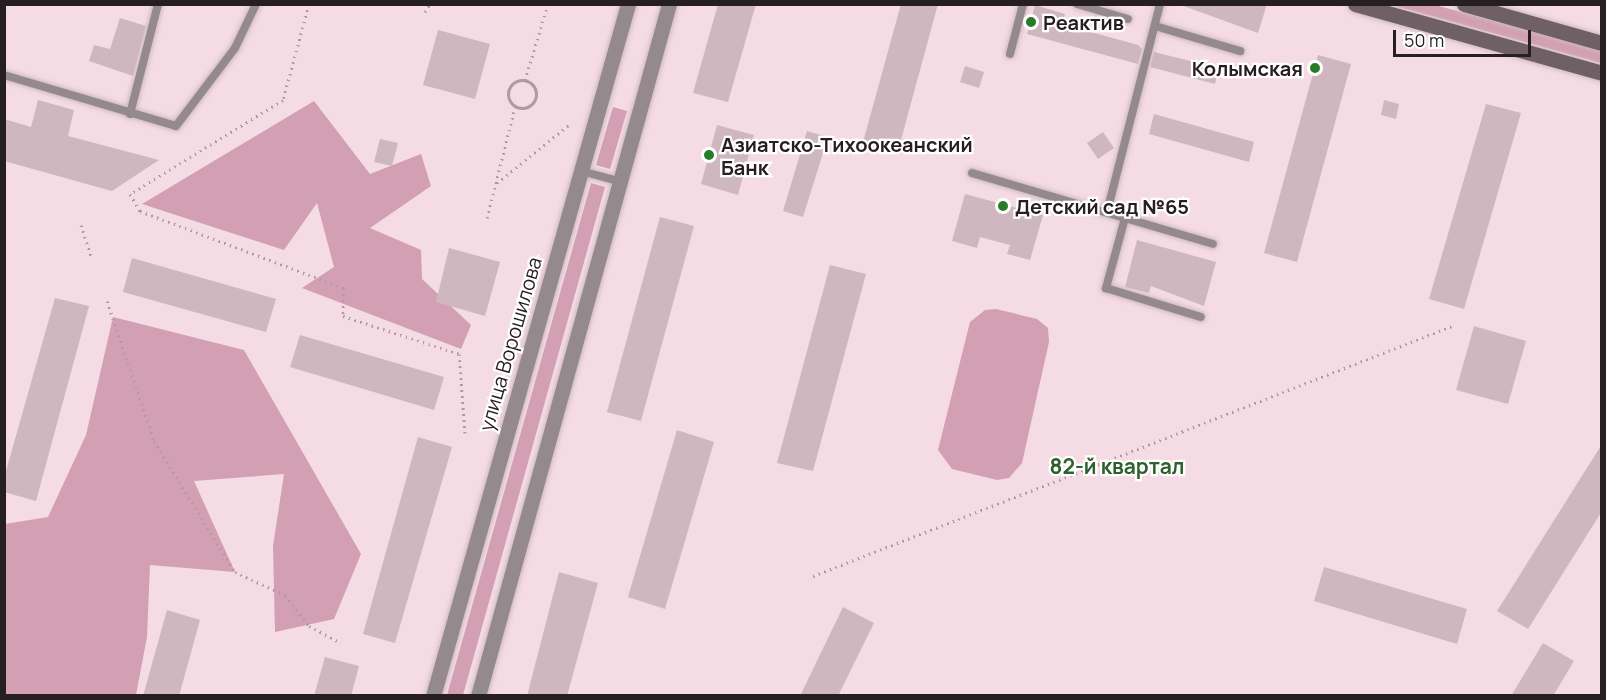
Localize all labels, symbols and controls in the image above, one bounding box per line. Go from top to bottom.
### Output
place label: Реактив [1043,10,1124,34]
marker: Реактив [1024,15,1038,29]
scale bar [1396,18,1534,56]
text: 50 m [1404,28,1444,52]
place label: Колымская [1192,56,1303,80]
marker: Колымская [1308,61,1322,75]
place label: Азиатско-Тихоокеанский Банк [721,132,973,179]
marker: Азиатско-Тихоокеанский Банк [702,148,716,162]
place label: Детский сад №65 [1015,194,1189,218]
marker: Детский сад №65 [996,199,1010,213]
street label: улица Ворошилова [474,254,546,434]
district label: 82-й квартал [1050,453,1184,479]

